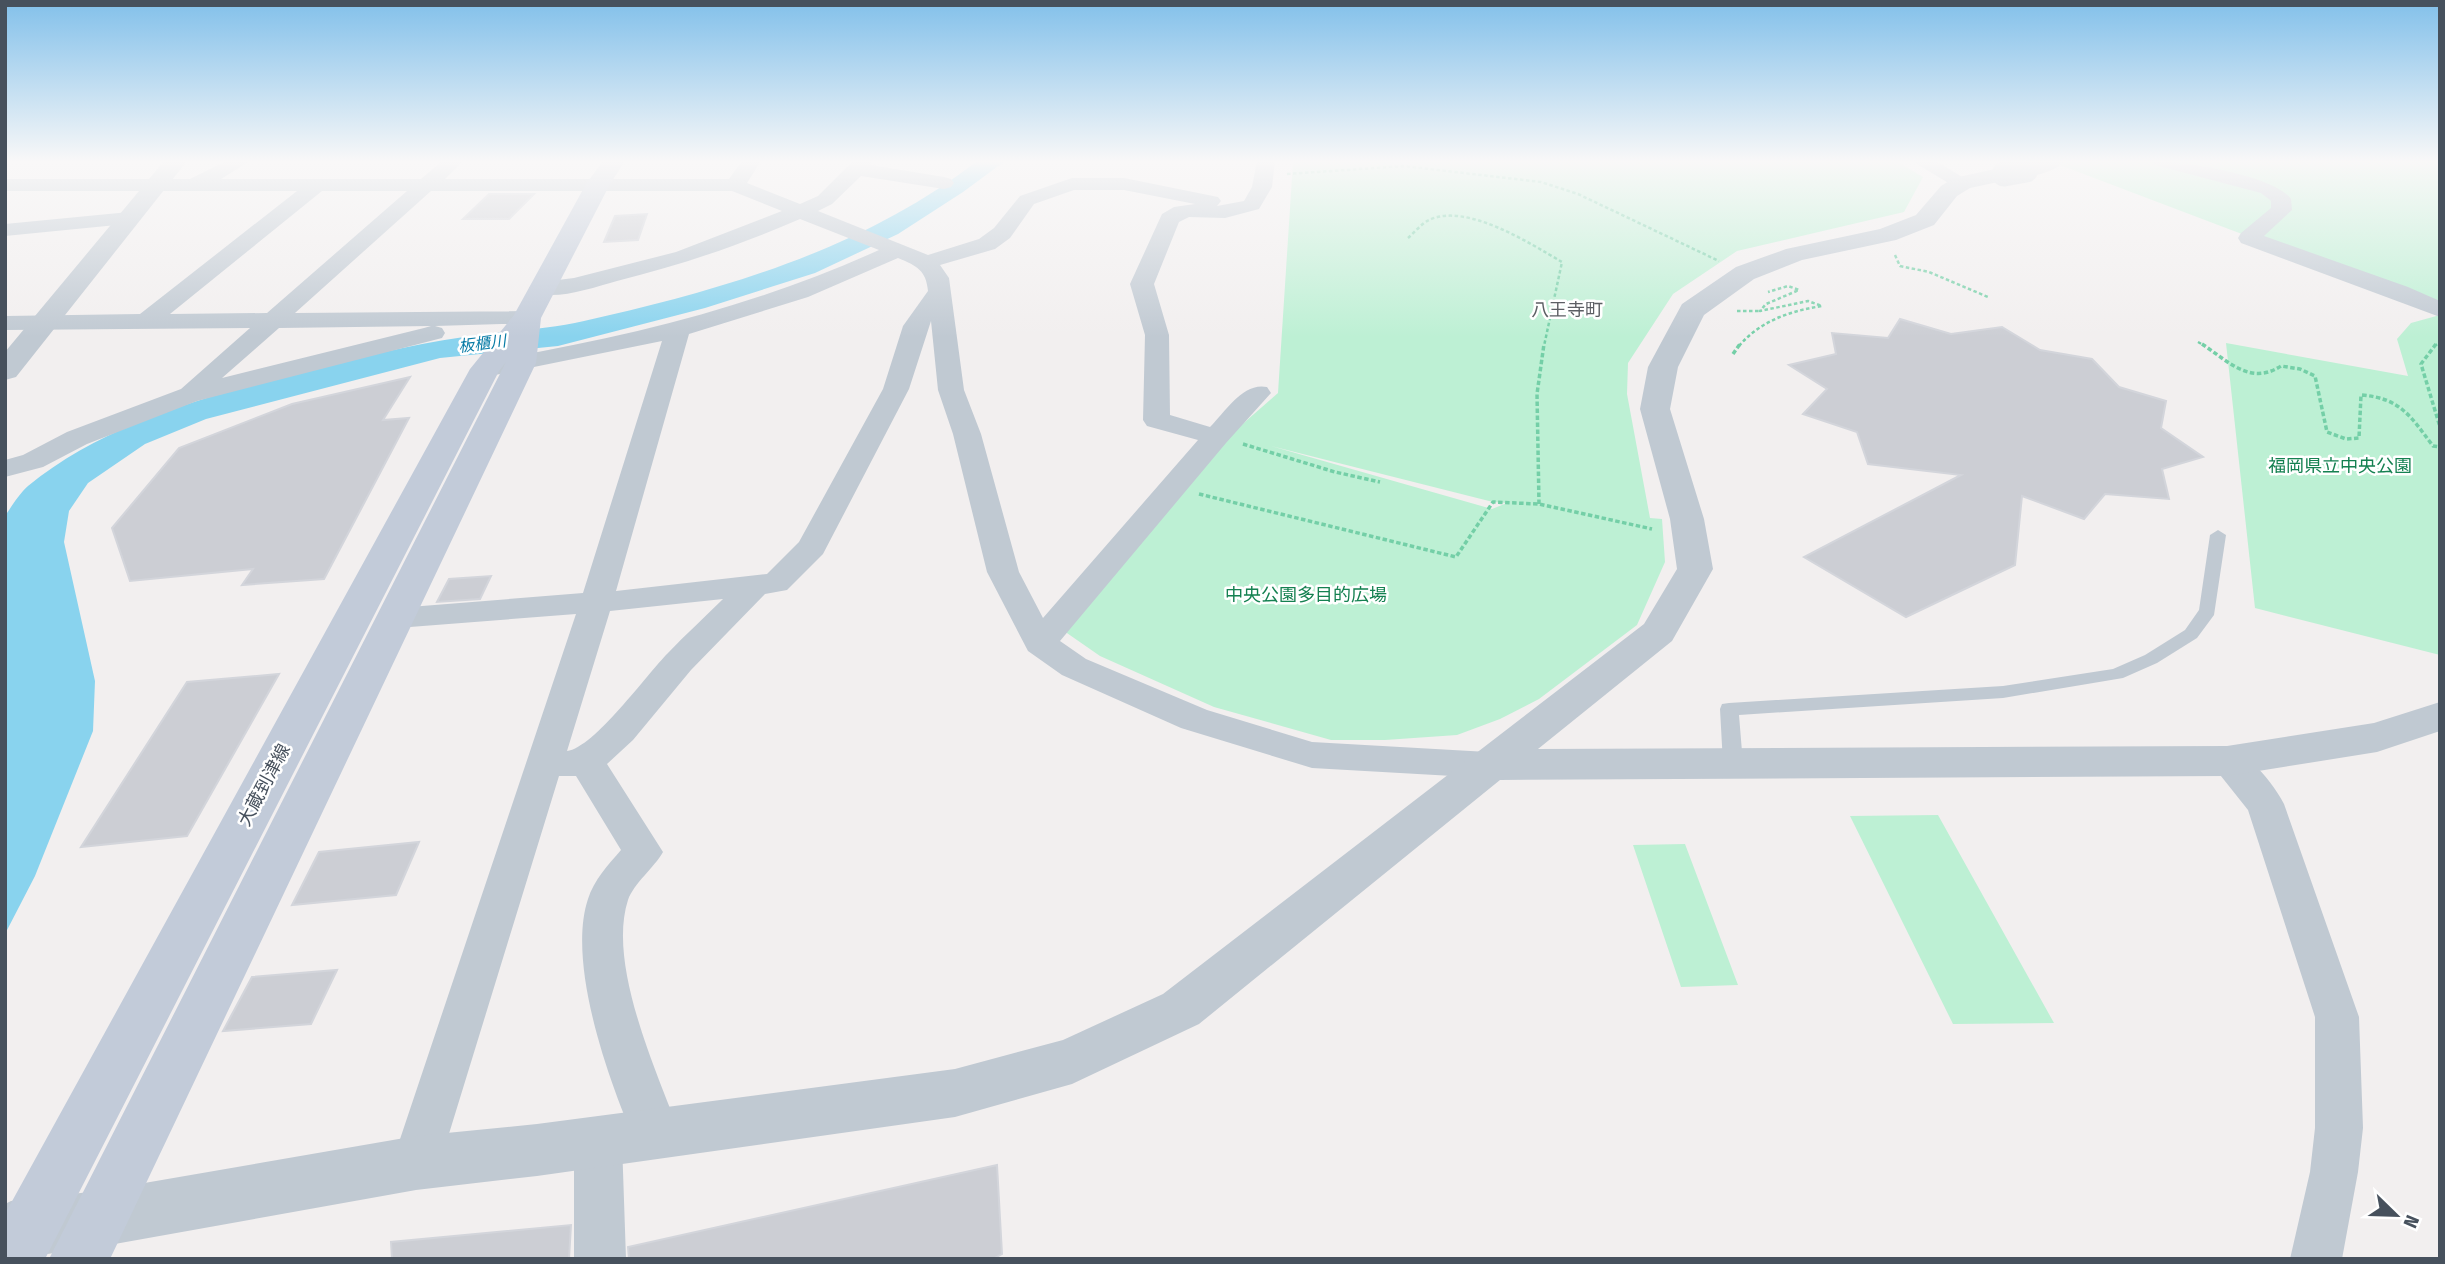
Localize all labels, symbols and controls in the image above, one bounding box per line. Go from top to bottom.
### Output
district label: 八王寺町 [1531,299,1603,321]
water label: 板櫃川 [457,331,509,356]
park label: 福岡県立中央公園 [2268,455,2412,477]
park label: 中央公園多目的広場 [1225,584,1387,606]
street label: 大蔵到津線 [233,740,295,830]
north arrow [2361,1180,2431,1250]
text: N [2398,1212,2424,1231]

